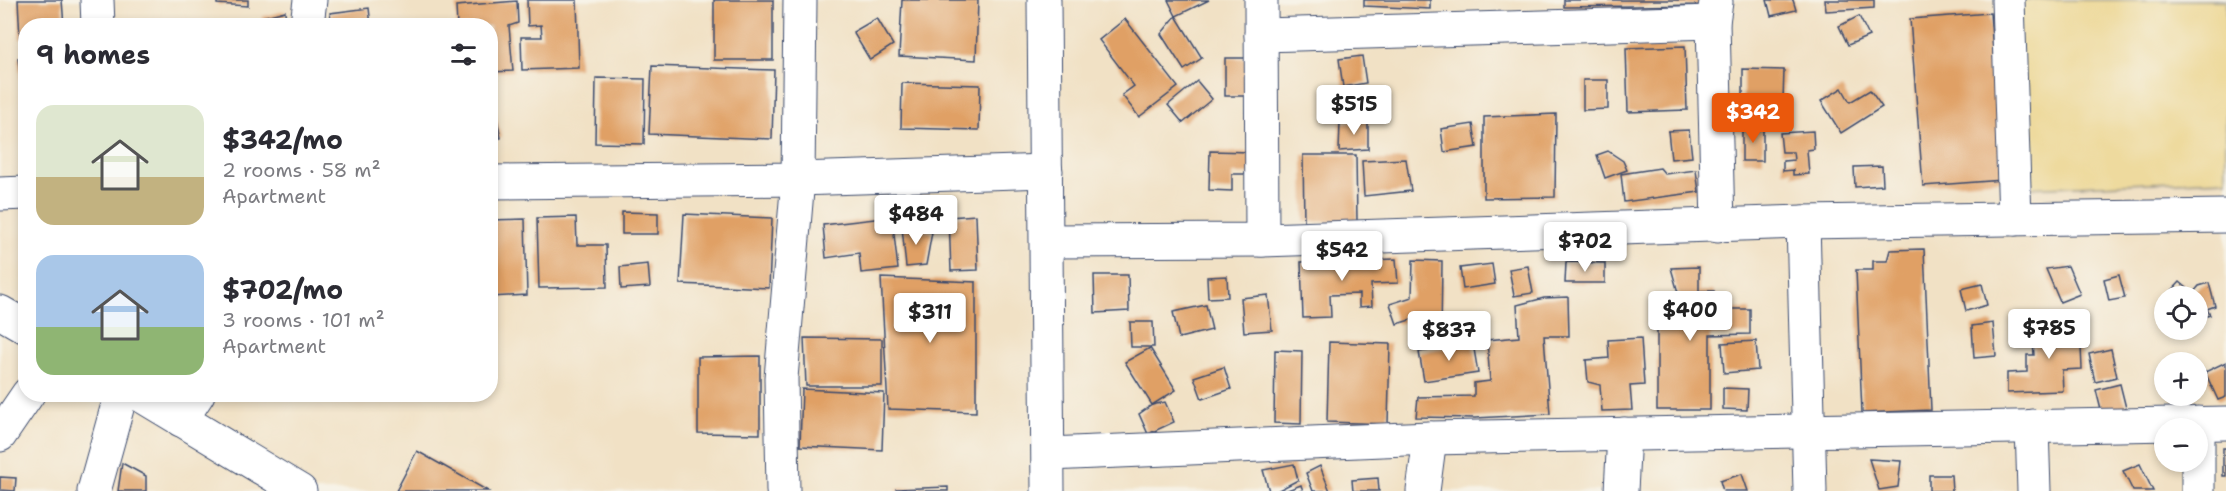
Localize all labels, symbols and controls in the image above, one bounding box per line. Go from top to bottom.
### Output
text: 9 homes [36,37,150,72]
icon: filters [447,38,480,71]
pin: $515 [1318,85,1390,136]
text: $515 [1330,91,1378,117]
pin: $342 [1717,93,1789,144]
text: $342 [1726,99,1780,125]
text: $342/mo [222,122,343,157]
icon: home [84,129,156,201]
text: 2 rooms · 58 m² [222,157,381,183]
text: Apartment [222,183,326,209]
pin: $484 [880,195,952,246]
text: $484 [888,201,944,227]
pin: $702 [1549,222,1621,273]
text: $702 [1558,228,1612,254]
pin: $542 [1306,231,1378,282]
text: $542 [1315,237,1369,263]
text: $702/mo [222,272,343,307]
icon: home [84,279,156,351]
map controls [2154,286,2208,472]
button: locate [2154,286,2208,340]
pin: $400 [1654,291,1726,342]
pin: $311 [894,293,966,344]
text: $400 [1662,297,1718,323]
text: $311 [908,299,952,325]
text: 3 rooms · 101 m² [222,307,385,333]
pin: $785 [2013,309,2085,360]
pin: $837 [1413,311,1485,362]
text: $785 [2022,315,2076,341]
text: $837 [1422,317,1476,343]
text: Apartment [222,333,326,359]
button: + [2154,352,2208,406]
button: − [2154,418,2208,472]

